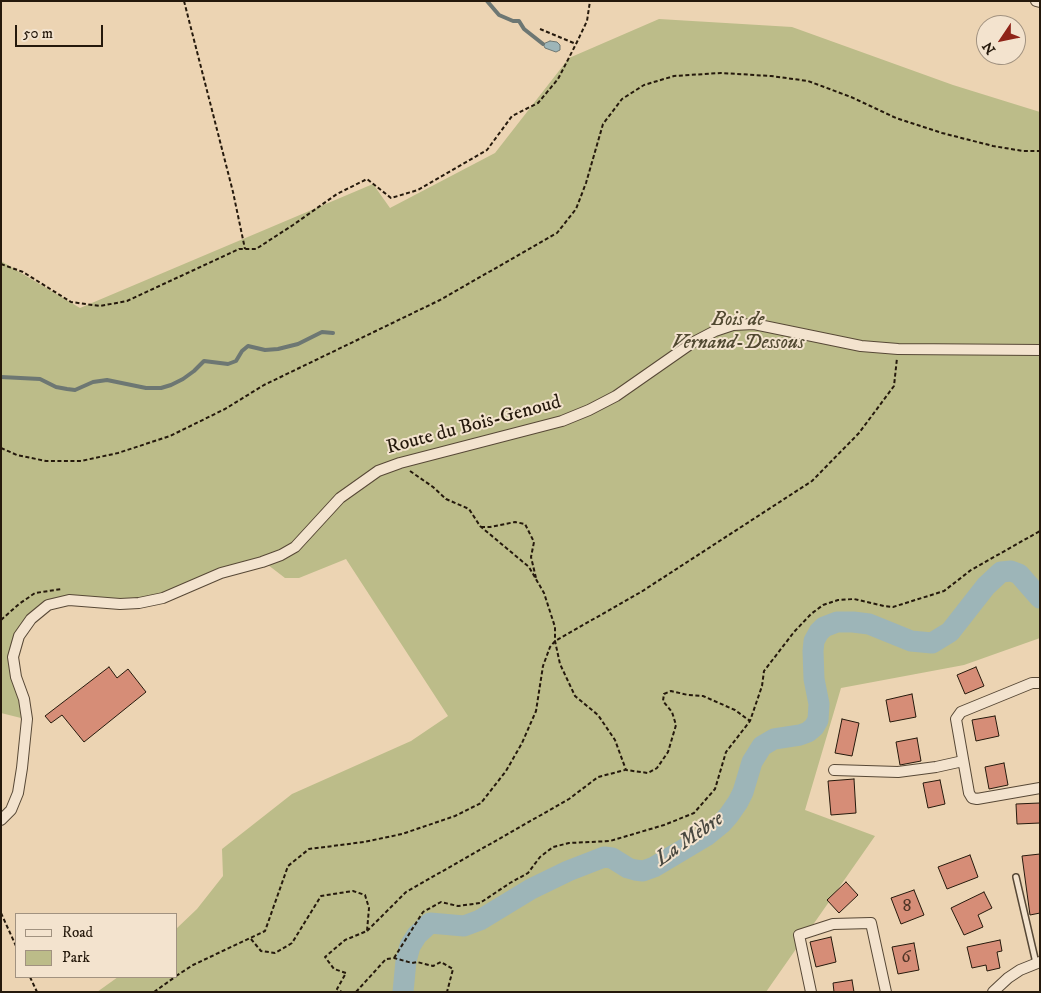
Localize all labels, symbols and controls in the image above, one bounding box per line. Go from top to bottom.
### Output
scale bar [18,15,105,47]
north arrow [976,15,1026,65]
text: 50 m [23,24,53,43]
text: N [979,38,1000,58]
park label: Bois de Vernand-Dessous [672,309,804,356]
street label: Route du Bois-Genoud [384,391,564,461]
water label: La Mèbre [651,807,729,873]
house number: 8 [902,896,912,918]
legend [15,913,178,978]
text: Road [62,923,93,942]
house number: 6 [901,947,911,969]
text: Park [62,948,90,967]

